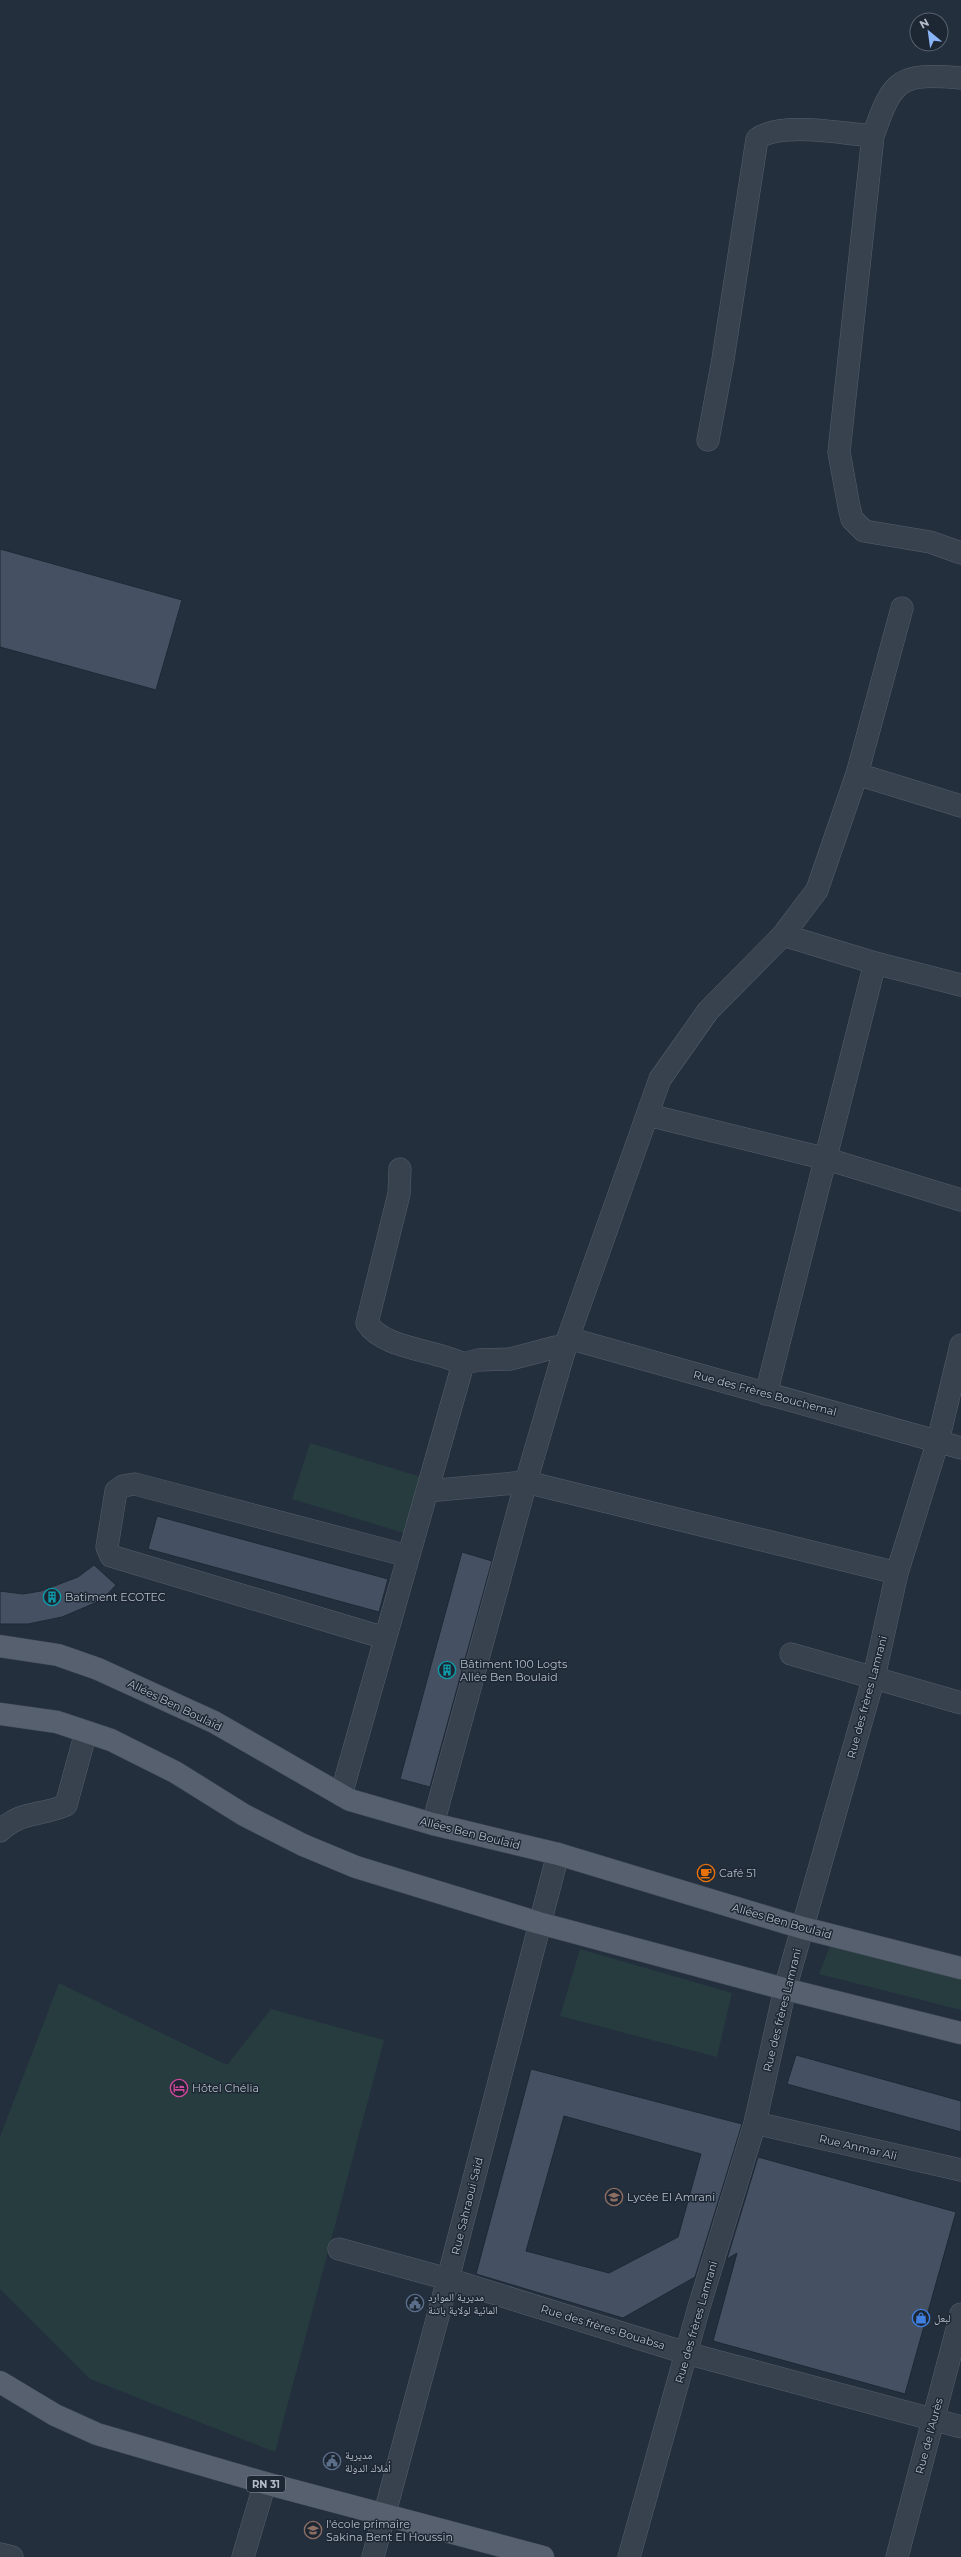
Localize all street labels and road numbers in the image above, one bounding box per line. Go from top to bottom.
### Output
street label: Rue des Frères Bouchemal [692,1367,838,1419]
street label: Rue des frères Lamrani [844,1634,890,1760]
street label: Allées Ben Boulaid [126,1676,224,1734]
street label: Allées Ben Boulaid [418,1814,522,1852]
street label: Allées Ben Boulaid [731,1900,833,1942]
street label: Rue des frères Lamrani [760,1947,804,2073]
street label: Rue Anmar Ali [818,2131,898,2163]
street label: Rue Sahraoui Said [448,2156,486,2256]
street label: Rue des frères Lamrani [672,2259,720,2385]
street label: Rue des frères Bouabsa [539,2301,667,2353]
street label: Rue de l'Aurès [912,2396,946,2475]
road number: RN 31 [247,2476,285,2492]

